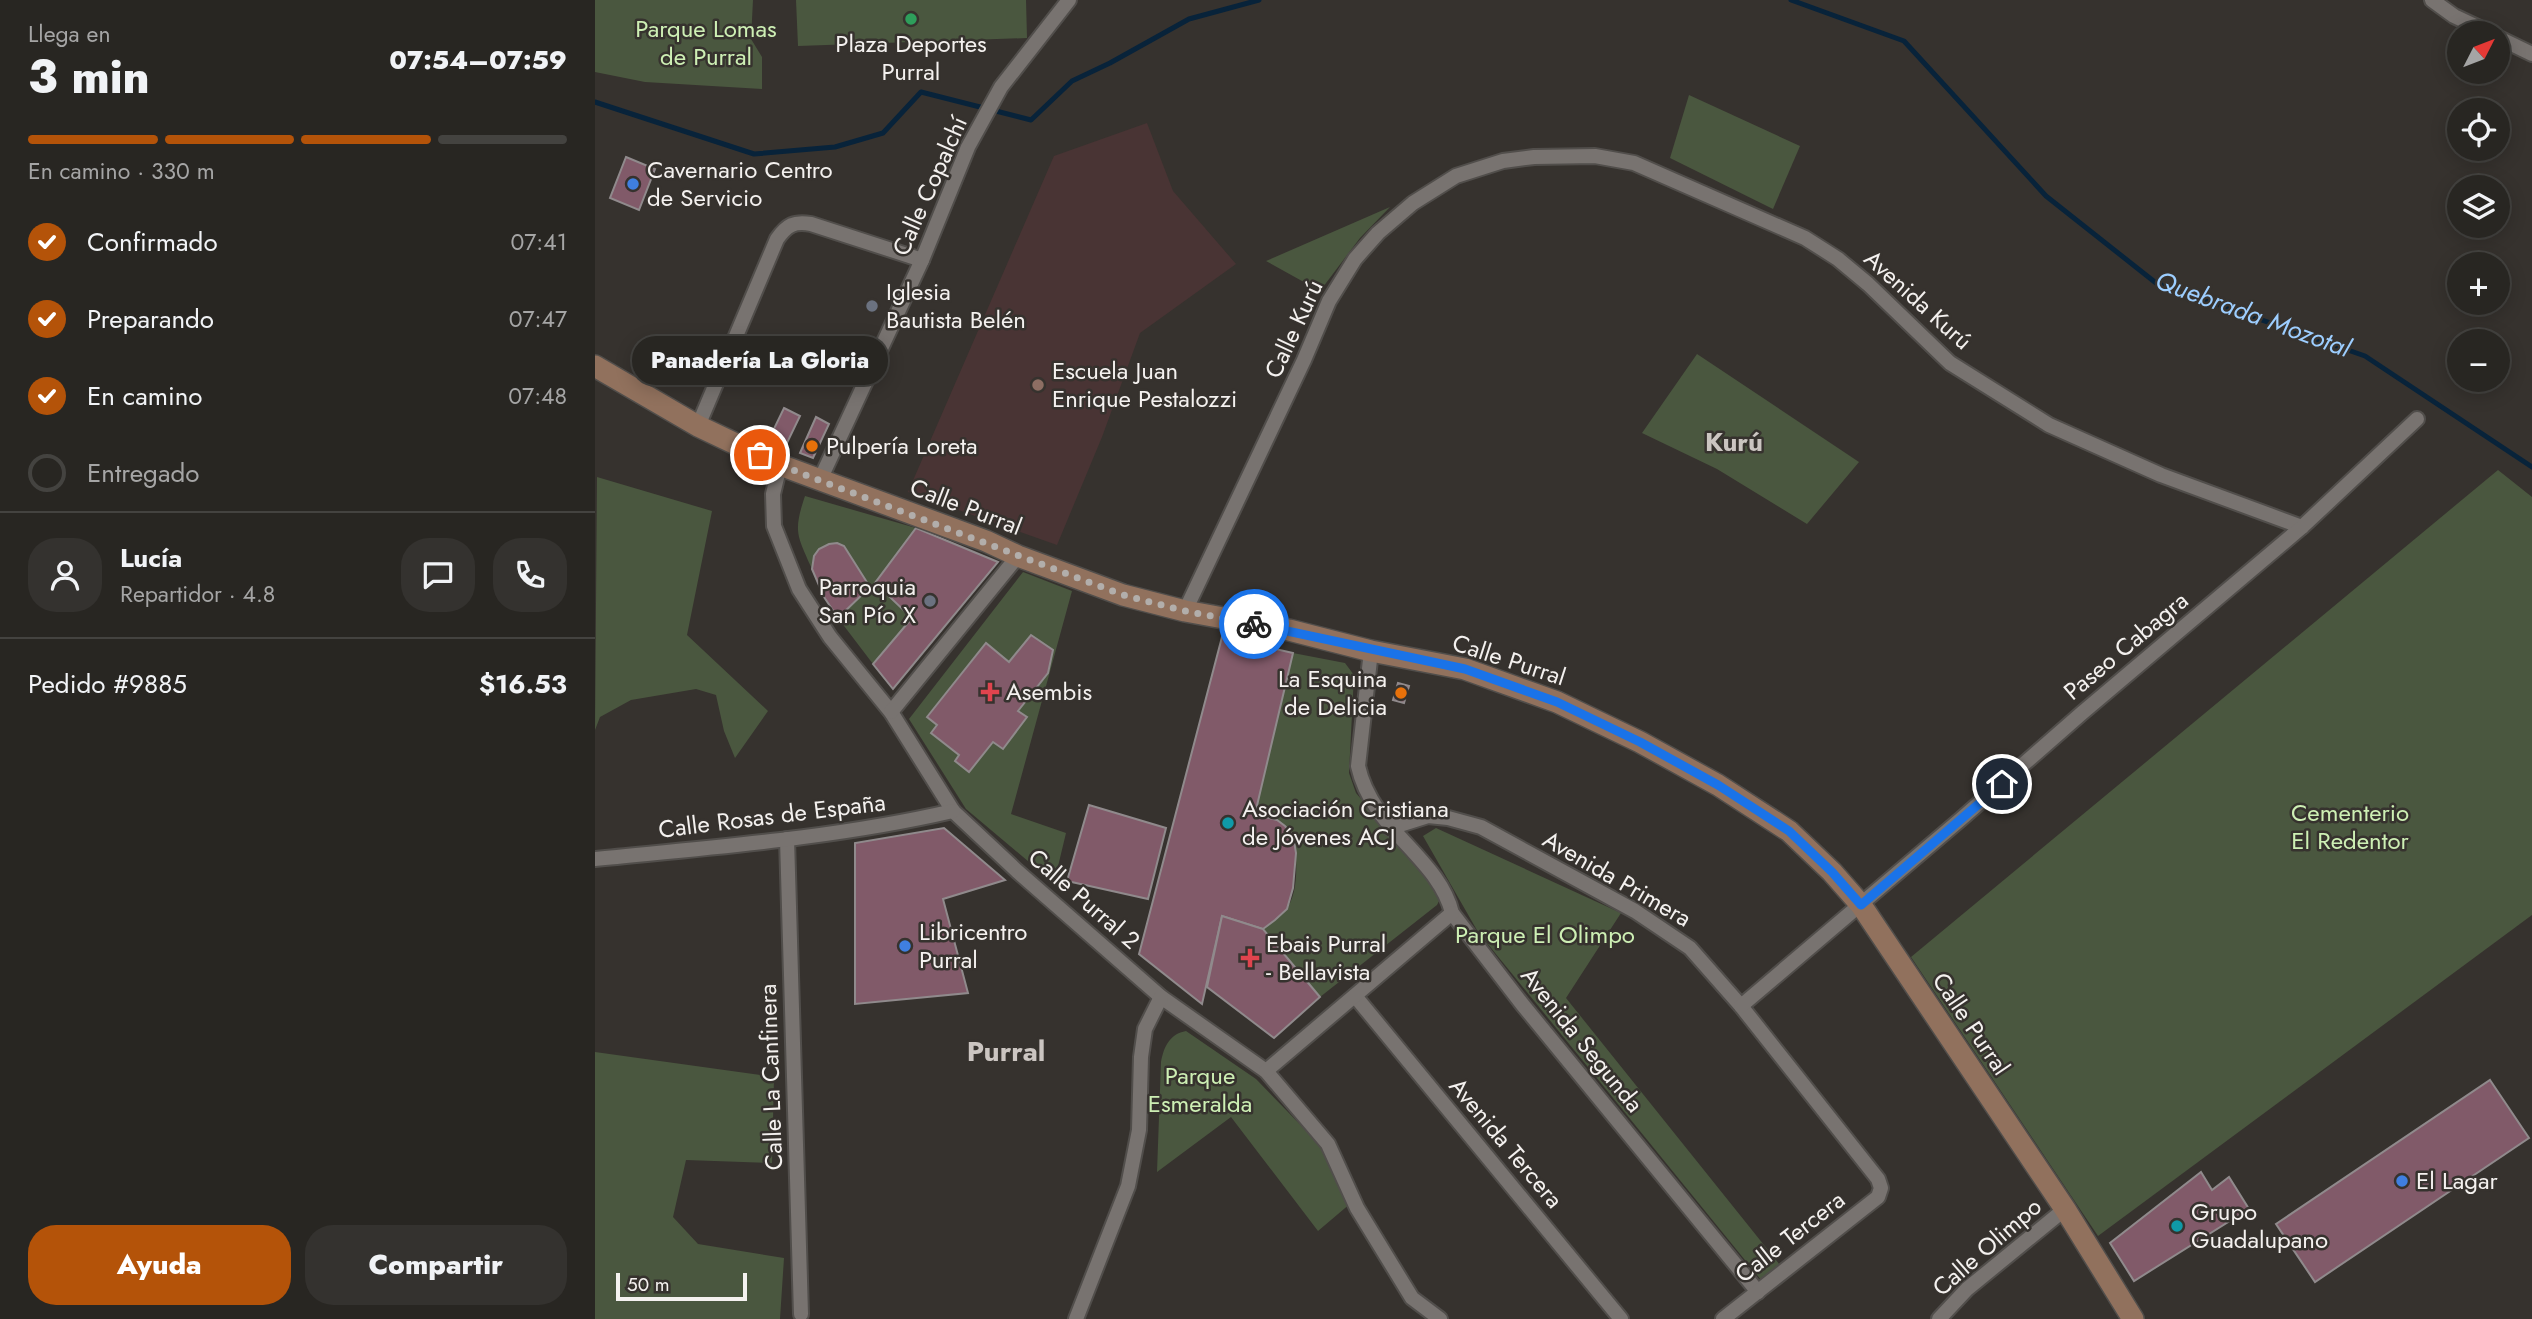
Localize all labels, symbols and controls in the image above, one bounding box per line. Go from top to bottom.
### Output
park label: Parque Lomas de Purral [635,11,777,74]
marker: Plaza Deportes Purral [903,11,919,27]
text: Llega en [28,17,110,51]
north arrow [2447,21,2509,84]
map controls [2447,21,2510,392]
place label: Plaza Deportes Purral [835,26,987,89]
text: 07:54–07:59 [389,41,567,79]
text: 3 min [28,44,150,110]
button: locate [2447,98,2510,161]
street label: Calle Copalchí [883,110,976,261]
place label: Cavernario Centro de Servicio [647,152,833,215]
text: En camino · 330 m [28,154,215,188]
button: layers [2447,175,2510,238]
marker: Cavernario Centro de Servicio [625,176,641,192]
icon: check [28,223,66,261]
text: Confirmado [87,223,218,261]
text: 07:41 [510,225,567,259]
street label: Avenida Kurú [1857,242,1980,358]
button: + [2447,252,2510,315]
water label: Quebrada Mozotal [2150,261,2357,367]
place label: Iglesia Bautista Belén [886,274,1026,337]
street label: Calle Kurú [1256,274,1332,384]
marker: Iglesia Bautista Belén [864,298,880,314]
icon: check [28,300,66,338]
text: Preparando [87,300,214,338]
text: 07:47 [509,302,567,336]
button: − [2447,329,2510,392]
callout: Panadería La Gloria [632,336,888,385]
text: Panadería La Gloria [651,343,869,377]
place label: Escuela Juan Enrique Pestalozzi [1052,353,1237,416]
icon: check [28,377,66,415]
text: En camino [87,377,203,415]
marker: Escuela Juan Enrique Pestalozzi [1030,377,1046,393]
text: 07:48 [508,379,567,413]
district label: Kurú [1705,423,1763,461]
pin [730,425,790,485]
place label: Pulpería Loreta [826,428,978,463]
icon: bag [741,436,779,474]
marker: Pulpería Loreta [804,438,820,454]
text: Entregado [87,454,199,492]
street label: Calle Purral [905,469,1027,544]
button: person [28,538,102,612]
button: chat [401,538,475,612]
button: phone [493,538,567,612]
text: Lucía [120,539,182,577]
place label: Parroquia San Pío X [818,569,917,632]
text: Repartidor · 4.8 [120,577,275,611]
street label: Paseo Cabagra [2056,583,2196,708]
courier [1219,589,1289,659]
marker: Parroquia San Pío X [922,593,938,609]
icon: bike [1235,605,1273,643]
street label: Calle Purral [1448,625,1570,694]
place label: La Esquina de Delicia [1278,661,1387,724]
text: Pedido #9885 [28,665,187,703]
text: $16.53 [479,665,567,703]
place label: Asembis [1006,674,1092,709]
marker: Asembis [980,682,1000,702]
marker: La Esquina de Delicia [1393,685,1409,701]
pin [1972,754,2032,814]
icon: home [1983,765,2021,803]
street label: Calle Rosas de España [656,784,888,847]
place label: Asociación Cristiana de Jóvenes ACJ [1242,791,1449,854]
park label: Cementerio El Redentor [2291,795,2409,858]
marker: Asociación Cristiana de Jóvenes ACJ [1220,815,1236,831]
street label: Avenida Primera [1536,822,1698,935]
street label: Calle Purral 2 [1021,840,1148,957]
place label: Libricentro Purral [919,914,1027,977]
park label: Parque El Olimpo [1455,917,1635,952]
place label: Ebais Purral - Bellavista [1266,926,1386,989]
marker: Libricentro Purral [897,938,913,954]
marker: Ebais Purral - Bellavista [1240,948,1260,968]
street label: Avenida Segunda [1513,959,1652,1120]
street label: Calle Purral [1924,965,2019,1082]
street label: Calle La Canfinera [750,983,791,1171]
district label: Purral [967,1031,1045,1072]
park label: Parque Esmeralda [1148,1058,1252,1121]
street label: Avenida Tercera [1441,1070,1572,1216]
place label: El Lagar [2416,1163,2498,1198]
marker: El Lagar [2394,1173,2410,1189]
street label: Calle Tercera [1727,1182,1852,1291]
street label: Calle Olimpo [1924,1189,2049,1304]
place label: Grupo Guadalupano [2191,1194,2328,1257]
marker: Grupo Guadalupano [2169,1218,2185,1234]
button: Ayuda [28,1225,291,1305]
button: Compartir [305,1225,567,1305]
scale bar [616,1270,747,1302]
text: 50 m [627,1271,670,1298]

